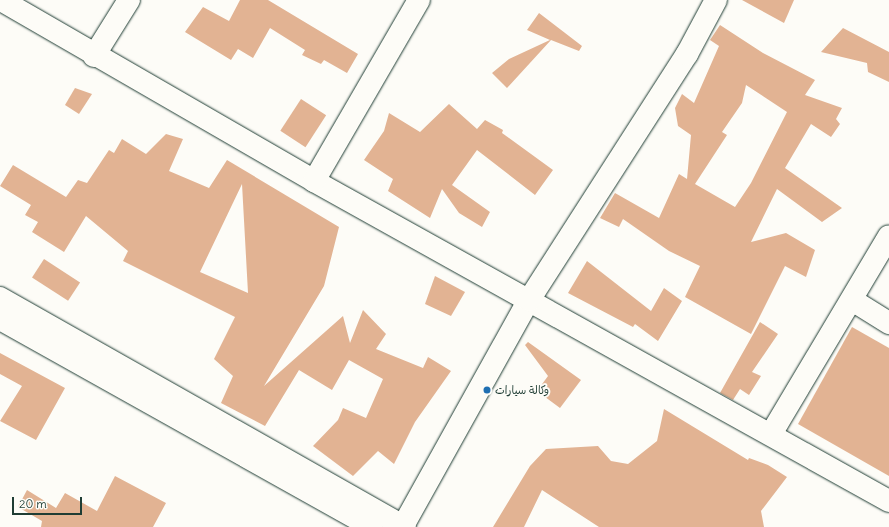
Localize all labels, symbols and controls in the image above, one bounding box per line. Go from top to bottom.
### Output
place label: وكالة سيارات [495,383,549,397]
marker: وكالة سيارات [482,385,492,395]
scale bar [14,489,84,515]
text: 20 m [19,496,47,511]

